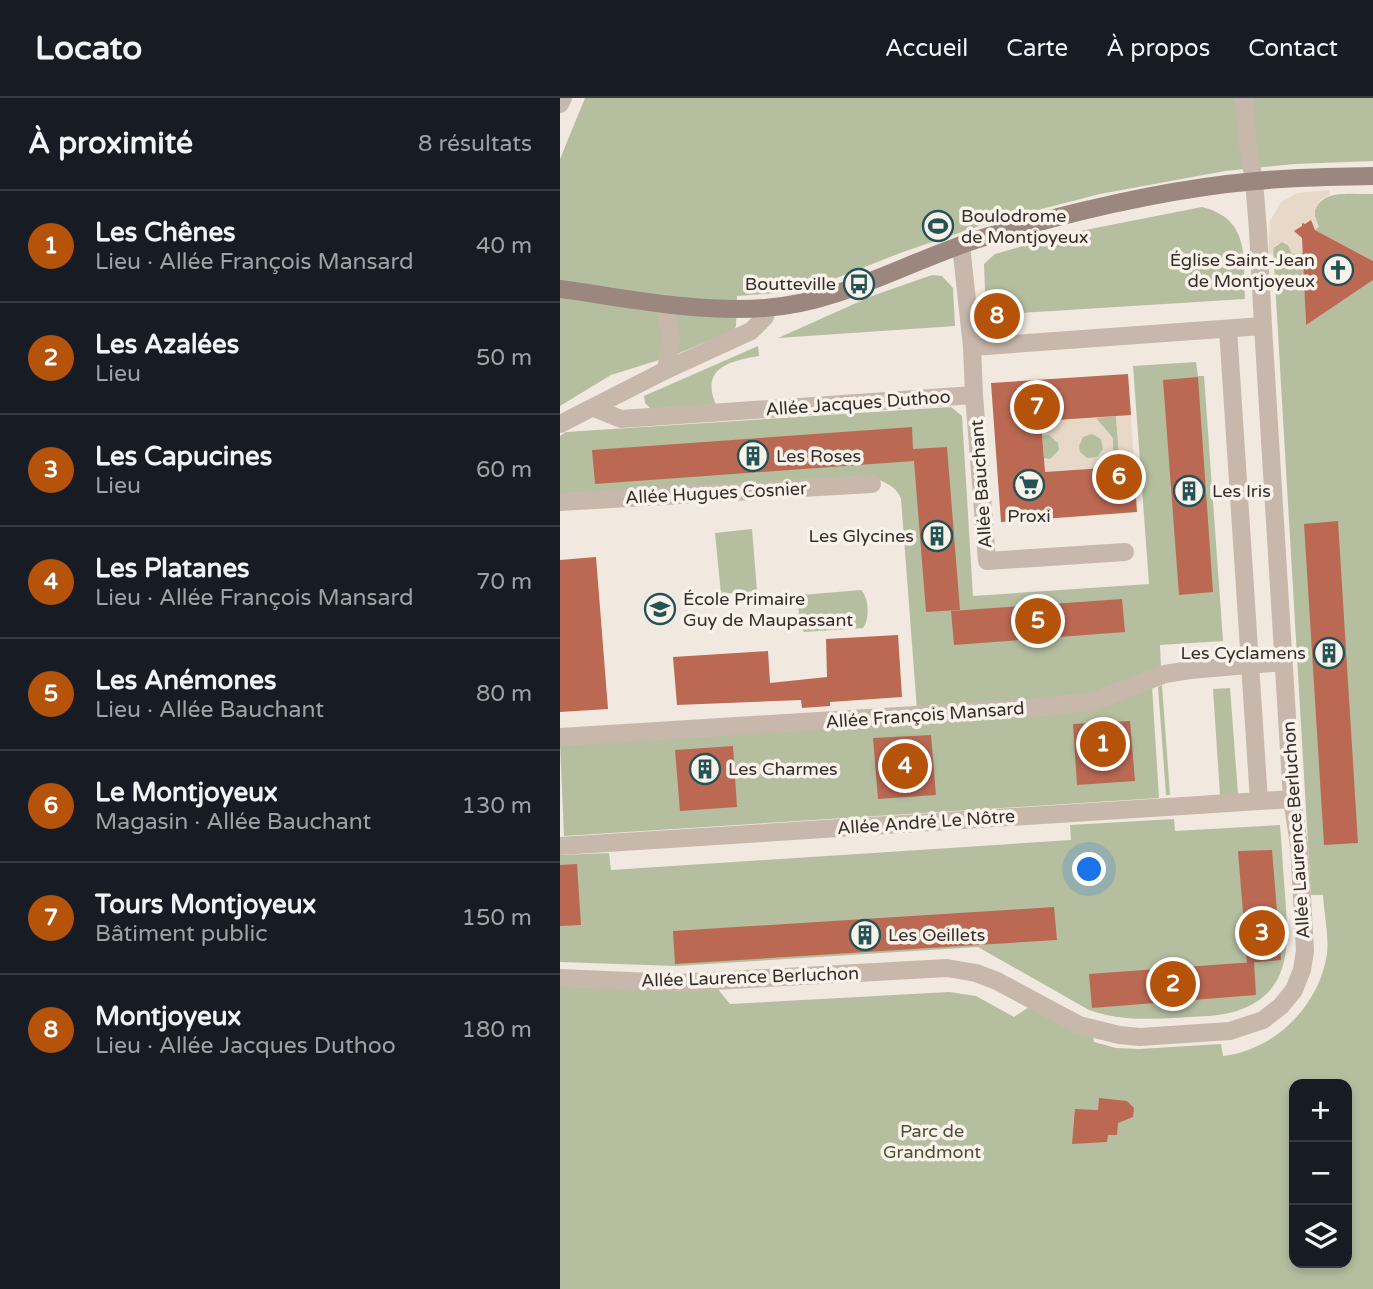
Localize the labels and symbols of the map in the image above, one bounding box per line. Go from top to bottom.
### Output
place label: Boulodrome de Montjoyeux [961,205,1089,248]
sports icon: Boulodrome de Montjoyeux [921,209,955,243]
place label: Église Saint-Jean de Montjoyeux [1170,249,1315,292]
church icon: Église Saint-Jean de Montjoyeux [1321,253,1355,287]
bus stop icon: Boutteville [842,267,876,301]
place label: Boutteville [745,273,836,295]
pin: 8 [974,290,1020,342]
pin: 7 [1014,381,1060,433]
street label: Allée Jacques Duthoo [765,386,951,420]
street label: Allée Bauchant [966,419,996,549]
building icon: Les Roses [736,439,770,473]
place label: Les Roses [776,445,861,467]
pin: 6 [1096,451,1142,503]
supermarket icon: Proxi [1012,468,1046,502]
building icon: Les Iris [1172,474,1206,508]
street label: Allée Hugues Cosnier [625,477,807,509]
place label: Les Iris [1212,480,1271,502]
place label: Proxi [1007,505,1051,527]
building icon: Les Glycines [920,519,954,553]
place label: Les Glycines [809,525,914,547]
place label: École Primaire Guy de Maupassant [683,588,853,631]
school or university icon: École Primaire Guy de Maupassant [643,592,677,626]
pin: 5 [1015,595,1061,647]
building icon: Les Cyclamens [1312,636,1346,670]
place label: Les Cyclamens [1180,642,1306,664]
street label: Allée François Mansard [825,697,1025,733]
pin: 1 [1080,718,1126,770]
street label: Allée Laurence Berluchon [1277,720,1315,940]
pin: 4 [882,740,928,792]
building icon: Les Charmes [688,752,722,786]
place label: Les Charmes [728,758,838,780]
street label: Allée André Le Nôtre [836,805,1016,839]
your location [1072,852,1106,886]
pin: 3 [1239,907,1285,959]
building icon: Les Oeillets [848,918,882,952]
place label: Les Oeillets [888,924,986,946]
pin: 2 [1150,958,1196,1010]
street label: Allée Laurence Berluchon [641,962,859,992]
park label: Parc de Grandmont [883,1120,981,1163]

